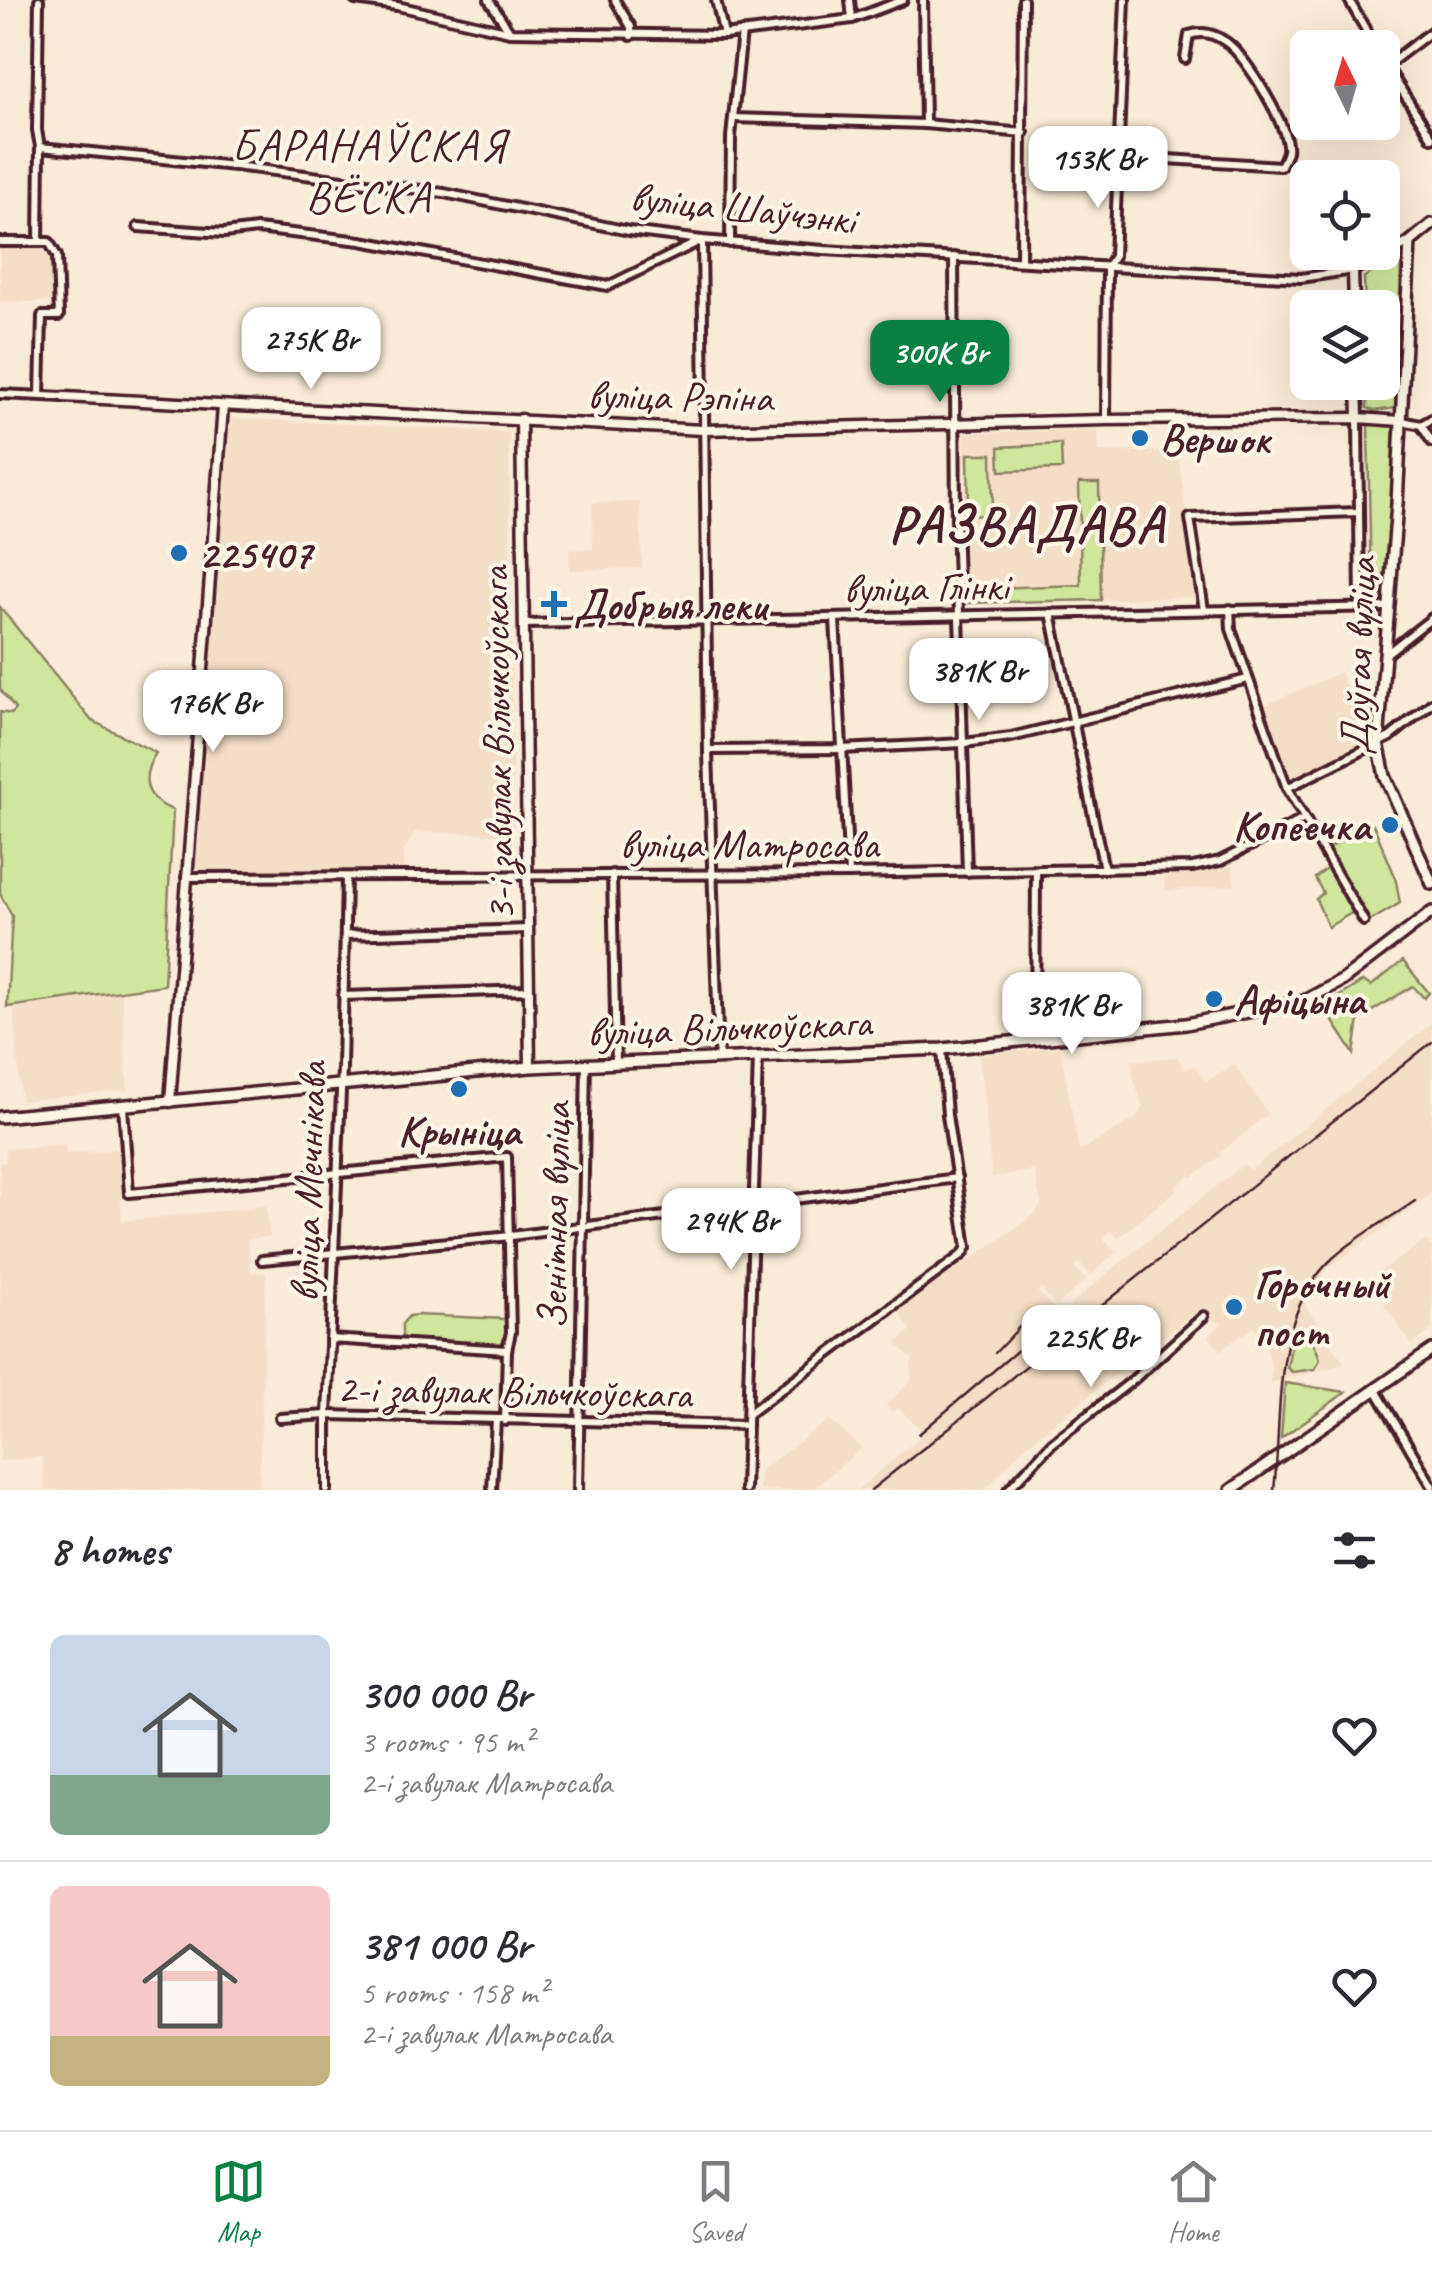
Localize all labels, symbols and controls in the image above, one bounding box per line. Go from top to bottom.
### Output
north arrow [1290,30,1400,140]
map controls [1290,30,1400,400]
district label: БАРАНАЎСКАЯ ВЁСКА [231,117,511,226]
pin: 153K Br [1006,126,1190,211]
text: 153K Br [1051,138,1145,179]
button: locate [1290,160,1400,270]
street label: вуліца Шаўчэнкі [628,170,863,247]
button: layers [1290,290,1400,400]
pin: 275K Br [219,307,403,392]
text: 275K Br [264,319,358,360]
pin: 300K Br [848,320,1032,405]
text: 300K Br [892,332,988,373]
street label: вуліца Рэпіна [587,368,776,425]
place label: Вершок [1160,413,1273,466]
marker: Вершок [1129,427,1151,449]
district label: РАЗВАДАВА [889,492,1166,558]
place label: 225407 [199,528,316,581]
marker: 225407 [168,542,190,564]
street label: Доўгая вуліца [1329,554,1389,756]
street label: вуліца Глінкі [843,559,1014,615]
street label: 3-і завулак Вільчкоўскага [468,563,527,922]
place label: Добрыя леки [574,579,770,632]
marker: Добрыя леки [543,593,565,615]
pin: 381K Br [887,638,1071,723]
text: 381K Br [931,650,1027,691]
pin: 176K Br [121,670,305,755]
text: 176K Br [165,682,261,723]
place label: Копеечка [1233,800,1373,853]
marker: Копеечка [1379,814,1401,836]
street label: вуліца Матросава [620,818,881,871]
pin: 381K Br [980,972,1164,1057]
place label: Афіцына [1234,974,1368,1027]
text: 381K Br [1024,984,1120,1025]
marker: Афіцына [1203,988,1225,1010]
street label: вуліца Вільчкоўскага [586,996,875,1059]
street label: вуліца Мечнікава [278,1058,339,1303]
marker: Крыніца [448,1078,470,1100]
street label: Зенітная вуліца [526,1099,583,1330]
place label: Крыніца [398,1105,523,1158]
pin: 294K Br [639,1188,823,1273]
text: 294K Br [683,1200,779,1241]
place label: Горочный пост [1254,1258,1393,1359]
marker: Горочный пост [1223,1296,1245,1318]
pin: 225K Br [999,1305,1183,1390]
text: 225K Br [1044,1317,1138,1358]
street label: 2-і завулак Вільчкоўскага [336,1362,695,1421]
icon: filters [1327,1523,1382,1578]
text: 8 homes [50,1524,169,1577]
text: 300 000 Br [360,1668,531,1721]
icon: home [130,1675,250,1795]
icon: heart [1327,1708,1382,1763]
text: 3 rooms · 95 m² [360,1721,533,1762]
text: 2-і завулак Матросава [360,1762,612,1803]
text: 381 000 Br [360,1919,531,1972]
icon: home [130,1926,250,2046]
icon: heart [1327,1959,1382,2014]
text: 5 rooms · 158 m² [360,1972,547,2013]
text: 2-і завулак Матросава [360,2013,612,2054]
tab: Map [211,2154,266,2249]
tab: Saved [688,2154,743,2249]
tab: Home [1166,2154,1221,2249]

